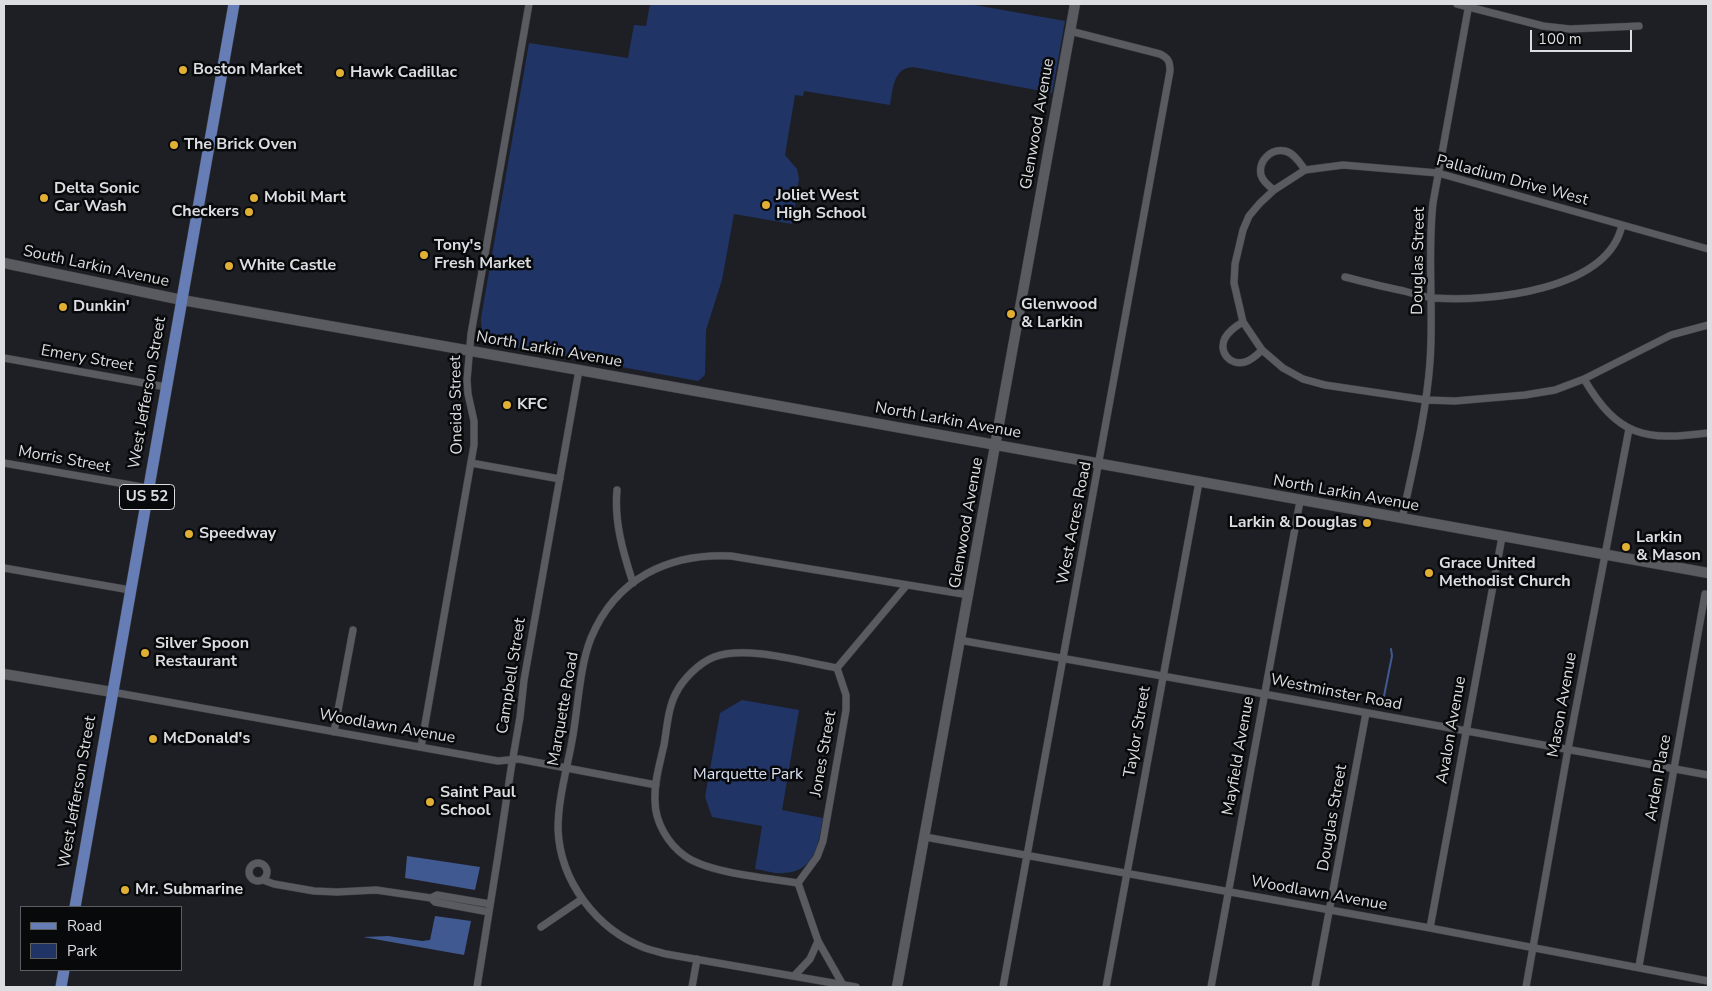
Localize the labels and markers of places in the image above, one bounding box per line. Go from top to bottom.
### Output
place label: Boston Market [193,60,302,80]
place label: Hawk Cadillac [350,63,457,83]
marker: Boston Market [177,64,189,76]
marker: Hawk Cadillac [334,67,346,79]
place label: The Brick Oven [184,135,297,155]
marker: The Brick Oven [168,139,180,151]
place label: Delta Sonic Car Wash [54,179,139,217]
place label: Joliet West High School [776,186,866,224]
place label: Mobil Mart [264,188,346,208]
marker: Delta Sonic Car Wash [38,192,50,204]
marker: Mobil Mart [248,192,260,204]
marker: Joliet West High School [760,199,772,211]
place label: Checkers [171,202,239,222]
marker: Checkers [243,206,255,218]
place label: Tony's Fresh Market [434,236,531,274]
marker: Tony's Fresh Market [418,249,430,261]
place label: White Castle [239,256,336,276]
marker: White Castle [223,260,235,272]
place label: Glenwood & Larkin [1021,295,1097,333]
place label: Dunkin' [73,297,130,317]
marker: Dunkin' [57,301,69,313]
marker: Glenwood & Larkin [1005,308,1017,320]
place label: KFC [517,395,547,415]
marker: KFC [501,399,513,411]
place label: Larkin & Douglas [1229,513,1357,533]
marker: Larkin & Douglas [1361,517,1373,529]
place label: Speedway [199,524,276,544]
marker: Speedway [183,528,195,540]
place label: Larkin & Mason [1636,528,1701,566]
marker: Larkin & Mason [1620,541,1632,553]
place label: Grace United Methodist Church [1439,554,1571,592]
marker: Grace United Methodist Church [1423,567,1435,579]
place label: Silver Spoon Restaurant [155,634,249,672]
marker: Silver Spoon Restaurant [139,647,151,659]
place label: McDonald's [163,729,250,749]
marker: McDonald's [147,733,159,745]
place label: Saint Paul School [440,783,516,821]
marker: Saint Paul School [424,796,436,808]
place label: Mr. Submarine [135,880,243,900]
marker: Mr. Submarine [119,884,131,896]

